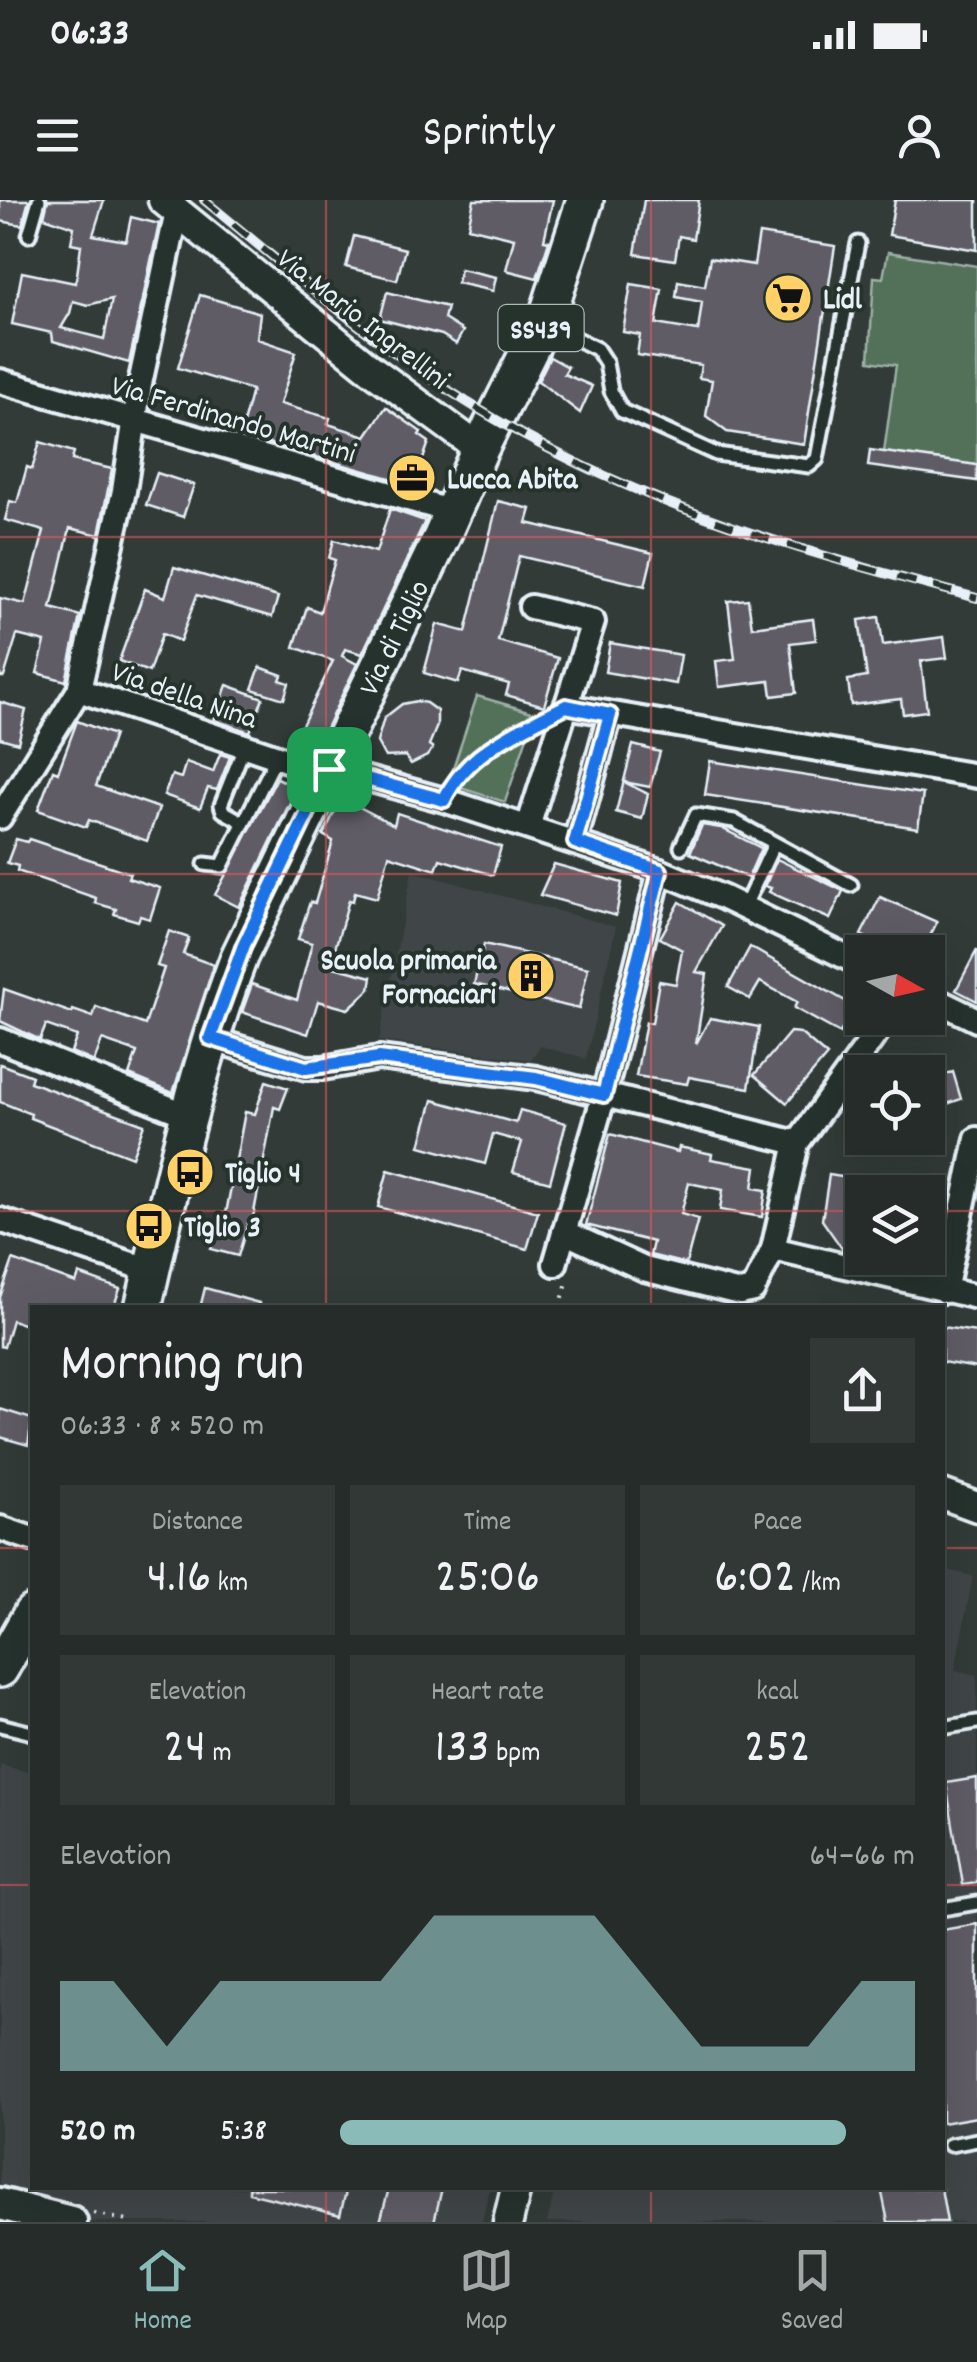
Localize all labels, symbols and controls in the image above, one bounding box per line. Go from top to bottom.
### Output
text: 06:33 [50,8,129,63]
text: Sprintly [423,103,554,167]
icon: menu [30,108,85,163]
icon: person [892,108,947,163]
street label: Via Mario Ingrellini [266,240,457,403]
supermarket icon: Lidl [762,272,814,324]
place label: Lidl [823,281,863,324]
road number: SS439 [498,305,584,351]
street label: Via Ferdinando Martini [105,367,360,478]
office icon: Lucca Abita [386,452,438,504]
place label: Lucca Abita [447,461,578,504]
street label: Via di Tiglio [351,574,444,704]
street label: Via della Nina [105,653,263,744]
pin [287,727,372,812]
icon: arrive [302,742,357,797]
north arrow [845,935,945,1035]
map controls [845,935,945,1275]
place label: Scuola primaria Fornaciari [321,942,497,1019]
building icon: Scuola primaria Fornaciari [505,950,557,1002]
button: locate [845,1055,945,1155]
bus stop icon: Tiglio 4 [164,1146,216,1198]
place label: Tiglio 4 [225,1155,301,1198]
button: layers [845,1175,945,1275]
bus stop icon: Tiglio 3 [123,1200,175,1252]
place label: Tiglio 3 [184,1209,261,1252]
text: Morning run [60,1328,304,1407]
button: share [810,1338,915,1443]
text: 06:33 · 8 × 520 m [60,1405,264,1451]
text: Distance [152,1504,243,1544]
text: Time [464,1504,511,1544]
text: Pace [753,1504,802,1544]
text: 4.16 [147,1544,211,1616]
text: 25:06 [435,1544,540,1616]
text: 6:02 [714,1544,796,1616]
text: km [211,1565,248,1605]
text: /km [796,1565,841,1605]
text: Elevation [149,1674,246,1714]
text: Heart rate [431,1674,544,1714]
text: kcal [756,1674,799,1714]
text: 24 [163,1714,206,1786]
text: 133 [434,1714,490,1786]
text: 252 [744,1714,811,1786]
text: m [206,1735,232,1775]
text: bpm [490,1735,541,1775]
text: Elevation [60,1835,171,1881]
text: 64–66 m [809,1835,915,1881]
text: 520 m [60,2110,136,2156]
text: 5:38 [220,2110,267,2156]
tab: Home [134,2243,192,2343]
tab: Map [459,2243,514,2343]
tab: Saved [781,2243,843,2343]

